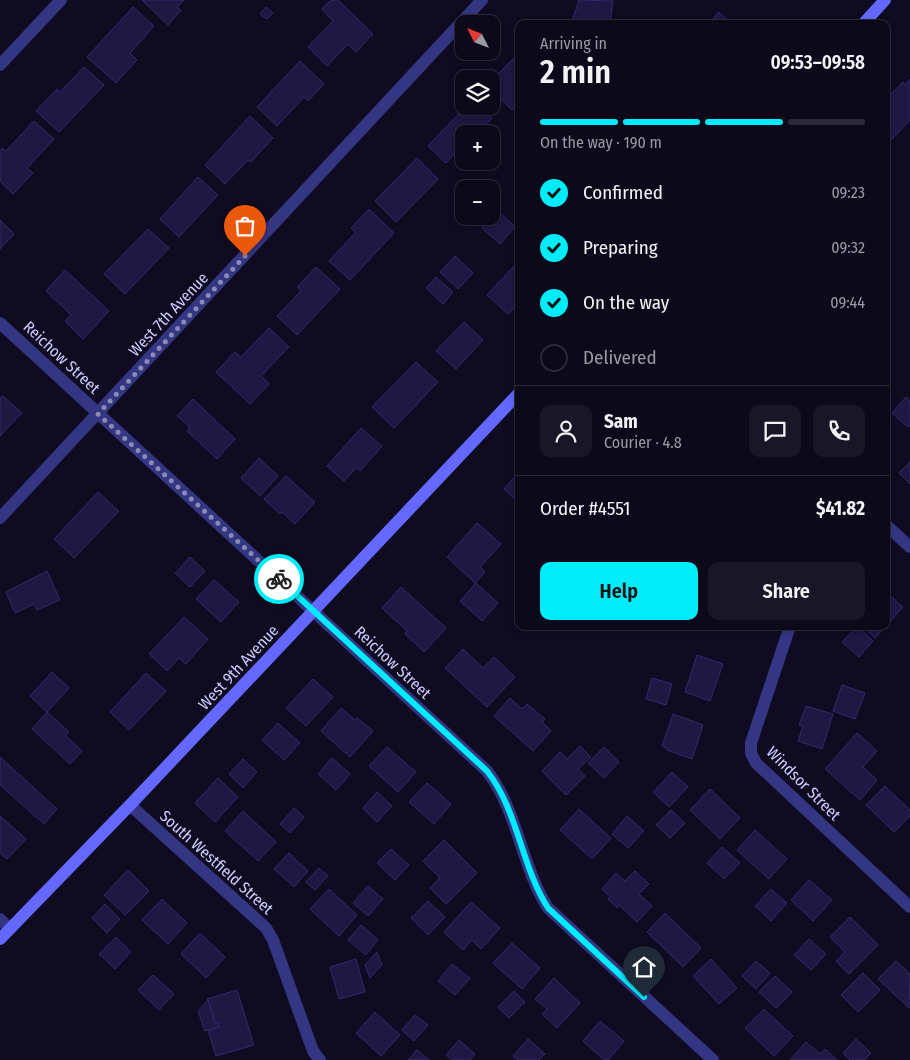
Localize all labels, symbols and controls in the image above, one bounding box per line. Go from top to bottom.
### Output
north arrow [455,15,500,60]
map controls [455,15,500,225]
text: Arriving in [540,34,607,53]
text: 09:53–09:58 [771,51,865,74]
text: 2 min [540,53,611,91]
button: layers [455,70,500,115]
button: + [455,125,500,170]
text: On the way · 190 m [540,133,662,152]
icon: check [540,179,568,207]
button: − [455,180,500,225]
text: Confirmed [583,181,663,204]
text: 09:23 [831,183,865,202]
pin [224,205,266,256]
icon: bag [231,212,259,240]
icon: check [540,234,568,262]
text: Preparing [583,236,658,259]
text: 09:32 [831,238,865,257]
street label: West 7th Avenue [125,268,212,360]
icon: check [540,289,568,317]
text: On the way [583,291,669,314]
text: 09:44 [830,293,865,312]
street label: Reichow Street [19,317,104,398]
text: Delivered [583,346,657,369]
button: person [540,405,592,457]
button: chat [749,405,801,457]
button: phone [813,405,865,457]
text: Sam [604,410,638,433]
text: Courier · 4.8 [604,433,682,452]
text: Order #4551 [540,497,631,520]
text: $41.82 [816,497,865,520]
courier [254,554,304,604]
button: Help [540,562,698,620]
button: Share [708,562,865,620]
icon: bike [265,565,293,593]
street label: West 9th Avenue [194,621,282,714]
street label: Reichow Street [350,622,435,703]
street label: Windsor Street [763,742,845,825]
street label: South Westfield Street [156,806,278,919]
pin [623,946,665,997]
icon: home [630,953,658,981]

